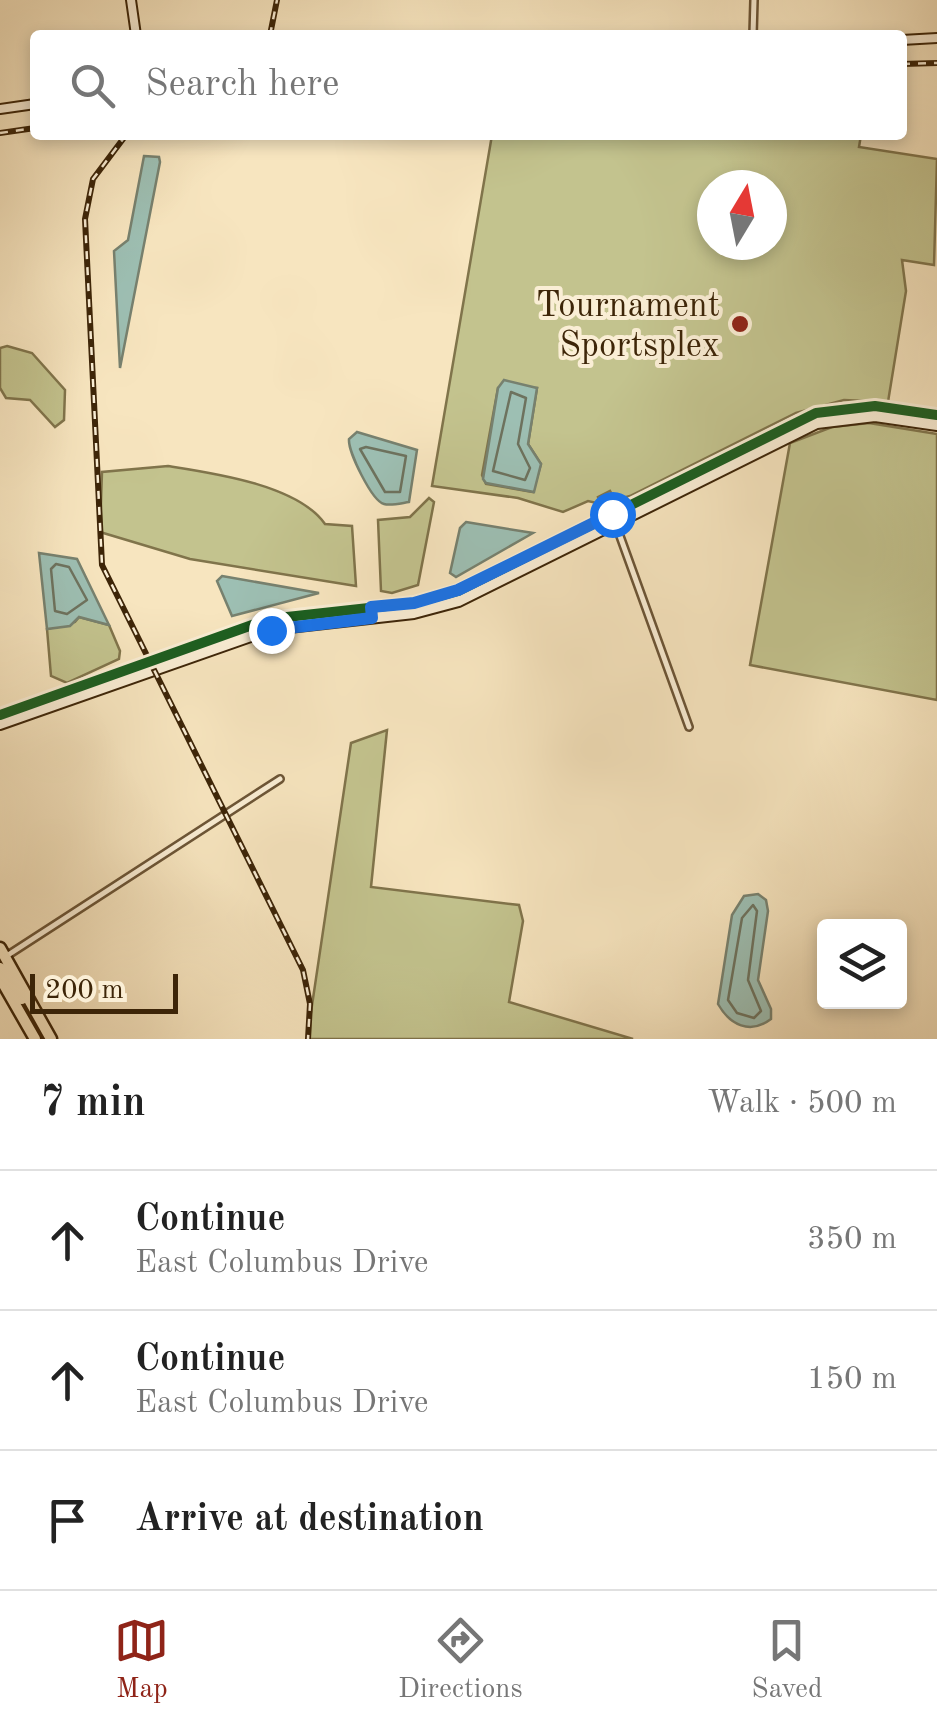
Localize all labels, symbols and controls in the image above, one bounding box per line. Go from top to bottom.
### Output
search box [30,30,907,140]
icon: search [65,58,120,113]
text: Search here [145,66,340,104]
north arrow [697,170,787,260]
place label: Tournament Sportsplex [536,289,720,364]
marker: Tournament Sportsplex [729,313,751,335]
route start [590,492,636,538]
route end [249,608,295,654]
map controls [817,919,907,1009]
button: layers [817,919,907,1009]
scale bar [30,969,178,1014]
text: 200 m [45,977,124,1005]
text: 7 min [40,1083,146,1125]
text: Walk · 500 m [707,1088,897,1120]
text: Continue [135,1201,285,1239]
icon: ahead [40,1213,95,1268]
text: 350 m [807,1224,897,1256]
text: East Columbus Drive [135,1248,429,1280]
text: Continue [135,1341,285,1379]
icon: ahead [40,1353,95,1408]
text: 150 m [807,1364,897,1396]
text: East Columbus Drive [135,1388,429,1420]
icon: arrive [40,1493,95,1548]
text: Arrive at destination [135,1501,484,1539]
tab: Map [114,1613,169,1708]
tab: Directions [398,1613,523,1708]
tab: Saved [751,1613,823,1708]

